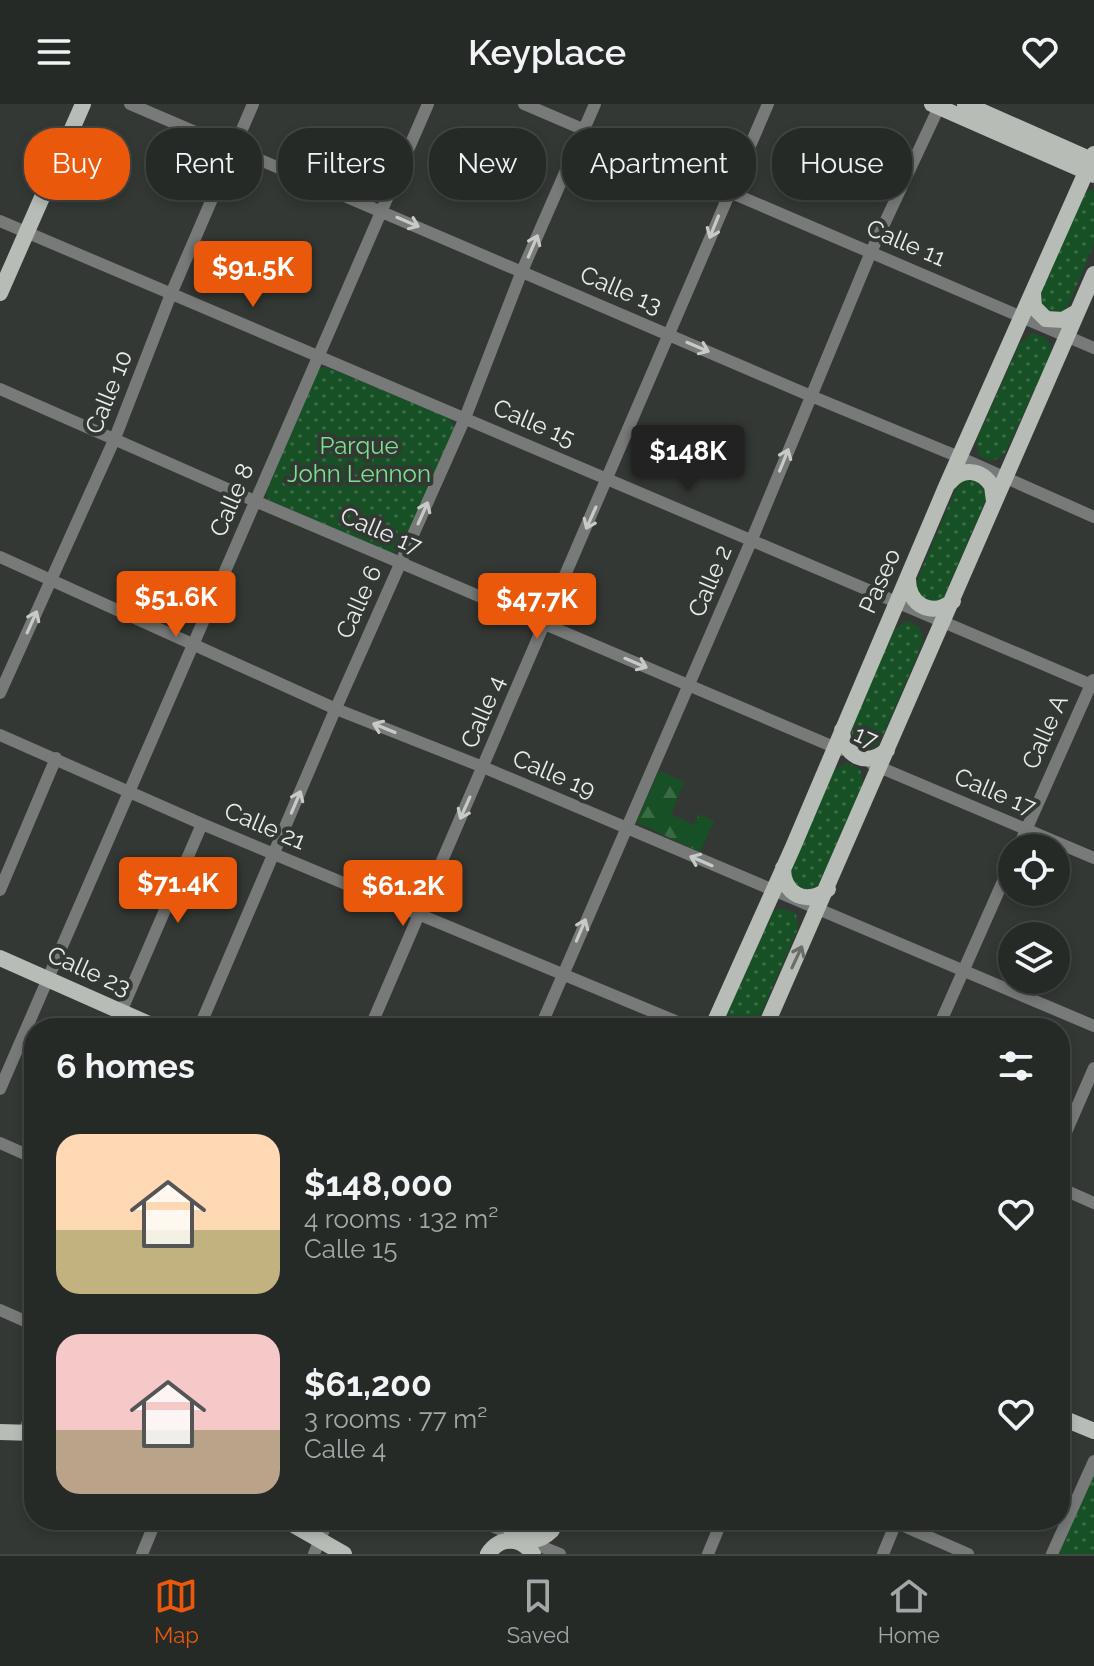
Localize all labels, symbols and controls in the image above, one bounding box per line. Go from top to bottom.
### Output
icon: menu [32,30,76,74]
icon: heart [1018,30,1062,74]
text: Keyplace [468,31,626,73]
chip: Buy [24,128,130,200]
chip: Rent [146,128,262,200]
chip: Filters [278,128,413,200]
chip: New [429,128,546,200]
chip: Apartment [562,128,756,200]
chip: House [772,128,912,200]
street label: Calle 11 [862,213,950,272]
one-way arrow [706,214,720,239]
one-way arrow [395,215,420,230]
one-way arrow [526,235,541,259]
pin: $91.5K [188,241,318,309]
text: $91.5K [212,252,294,282]
street label: Calle 13 [576,259,666,320]
one-way arrow [685,341,710,356]
street label: Calle 10 [79,346,138,438]
street label: Calle 15 [489,392,580,453]
pin: $148K [632,425,744,493]
park label: Parque John Lennon [287,431,431,488]
text: $148K [649,436,727,466]
one-way arrow [778,449,793,473]
street label: Calle 8 [203,459,260,541]
street label: Calle 17 [336,500,426,561]
one-way arrow [416,501,431,525]
one-way arrow [582,505,597,530]
street label: Calle 2 [681,540,738,621]
street label: Paseo [852,544,907,618]
street label: Calle 6 [330,561,388,643]
pin: $51.6K [111,571,241,639]
pin: $47.7K [472,573,602,641]
text: $51.6K [135,582,217,612]
text: $47.7K [496,584,578,614]
one-way arrow [25,610,40,634]
one-way arrow [623,656,648,671]
street label: Calle 4 [454,671,511,752]
street label: Calle A [1015,690,1074,773]
street label: 17 [850,719,883,755]
one-way arrow [372,720,397,734]
street label: Calle 19 [508,743,600,804]
street label: Calle 17 [950,761,1040,822]
one-way arrow [289,790,304,815]
street label: Calle 21 [220,795,310,856]
one-way arrow [457,795,472,819]
map controls [998,834,1070,994]
button: locate [998,834,1070,906]
one-way arrow [689,853,714,868]
pin: $71.4K [113,857,243,925]
pin: $61.2K [338,860,468,928]
text: $71.4K [137,868,219,898]
text: $61.2K [361,871,445,901]
one-way arrow [575,919,590,943]
button: layers [998,922,1070,994]
street label: Calle 23 [43,939,135,1002]
one-way arrow [790,945,805,969]
icon: filters [994,1044,1038,1088]
text: 6 homes [56,1046,195,1086]
text: $148,000 [304,1164,453,1204]
icon: home [120,1166,216,1262]
icon: heart [994,1192,1038,1236]
text: 4 rooms · 132 m² [304,1204,498,1234]
text: Calle 15 [304,1234,397,1264]
text: $61,200 [304,1364,432,1404]
icon: home [120,1366,216,1462]
icon: heart [994,1392,1038,1436]
text: 3 rooms · 77 m² [304,1404,487,1434]
text: Calle 4 [304,1434,386,1464]
tab: Map [154,1574,199,1648]
tab: Saved [507,1574,570,1648]
tab: Home [878,1574,940,1648]

